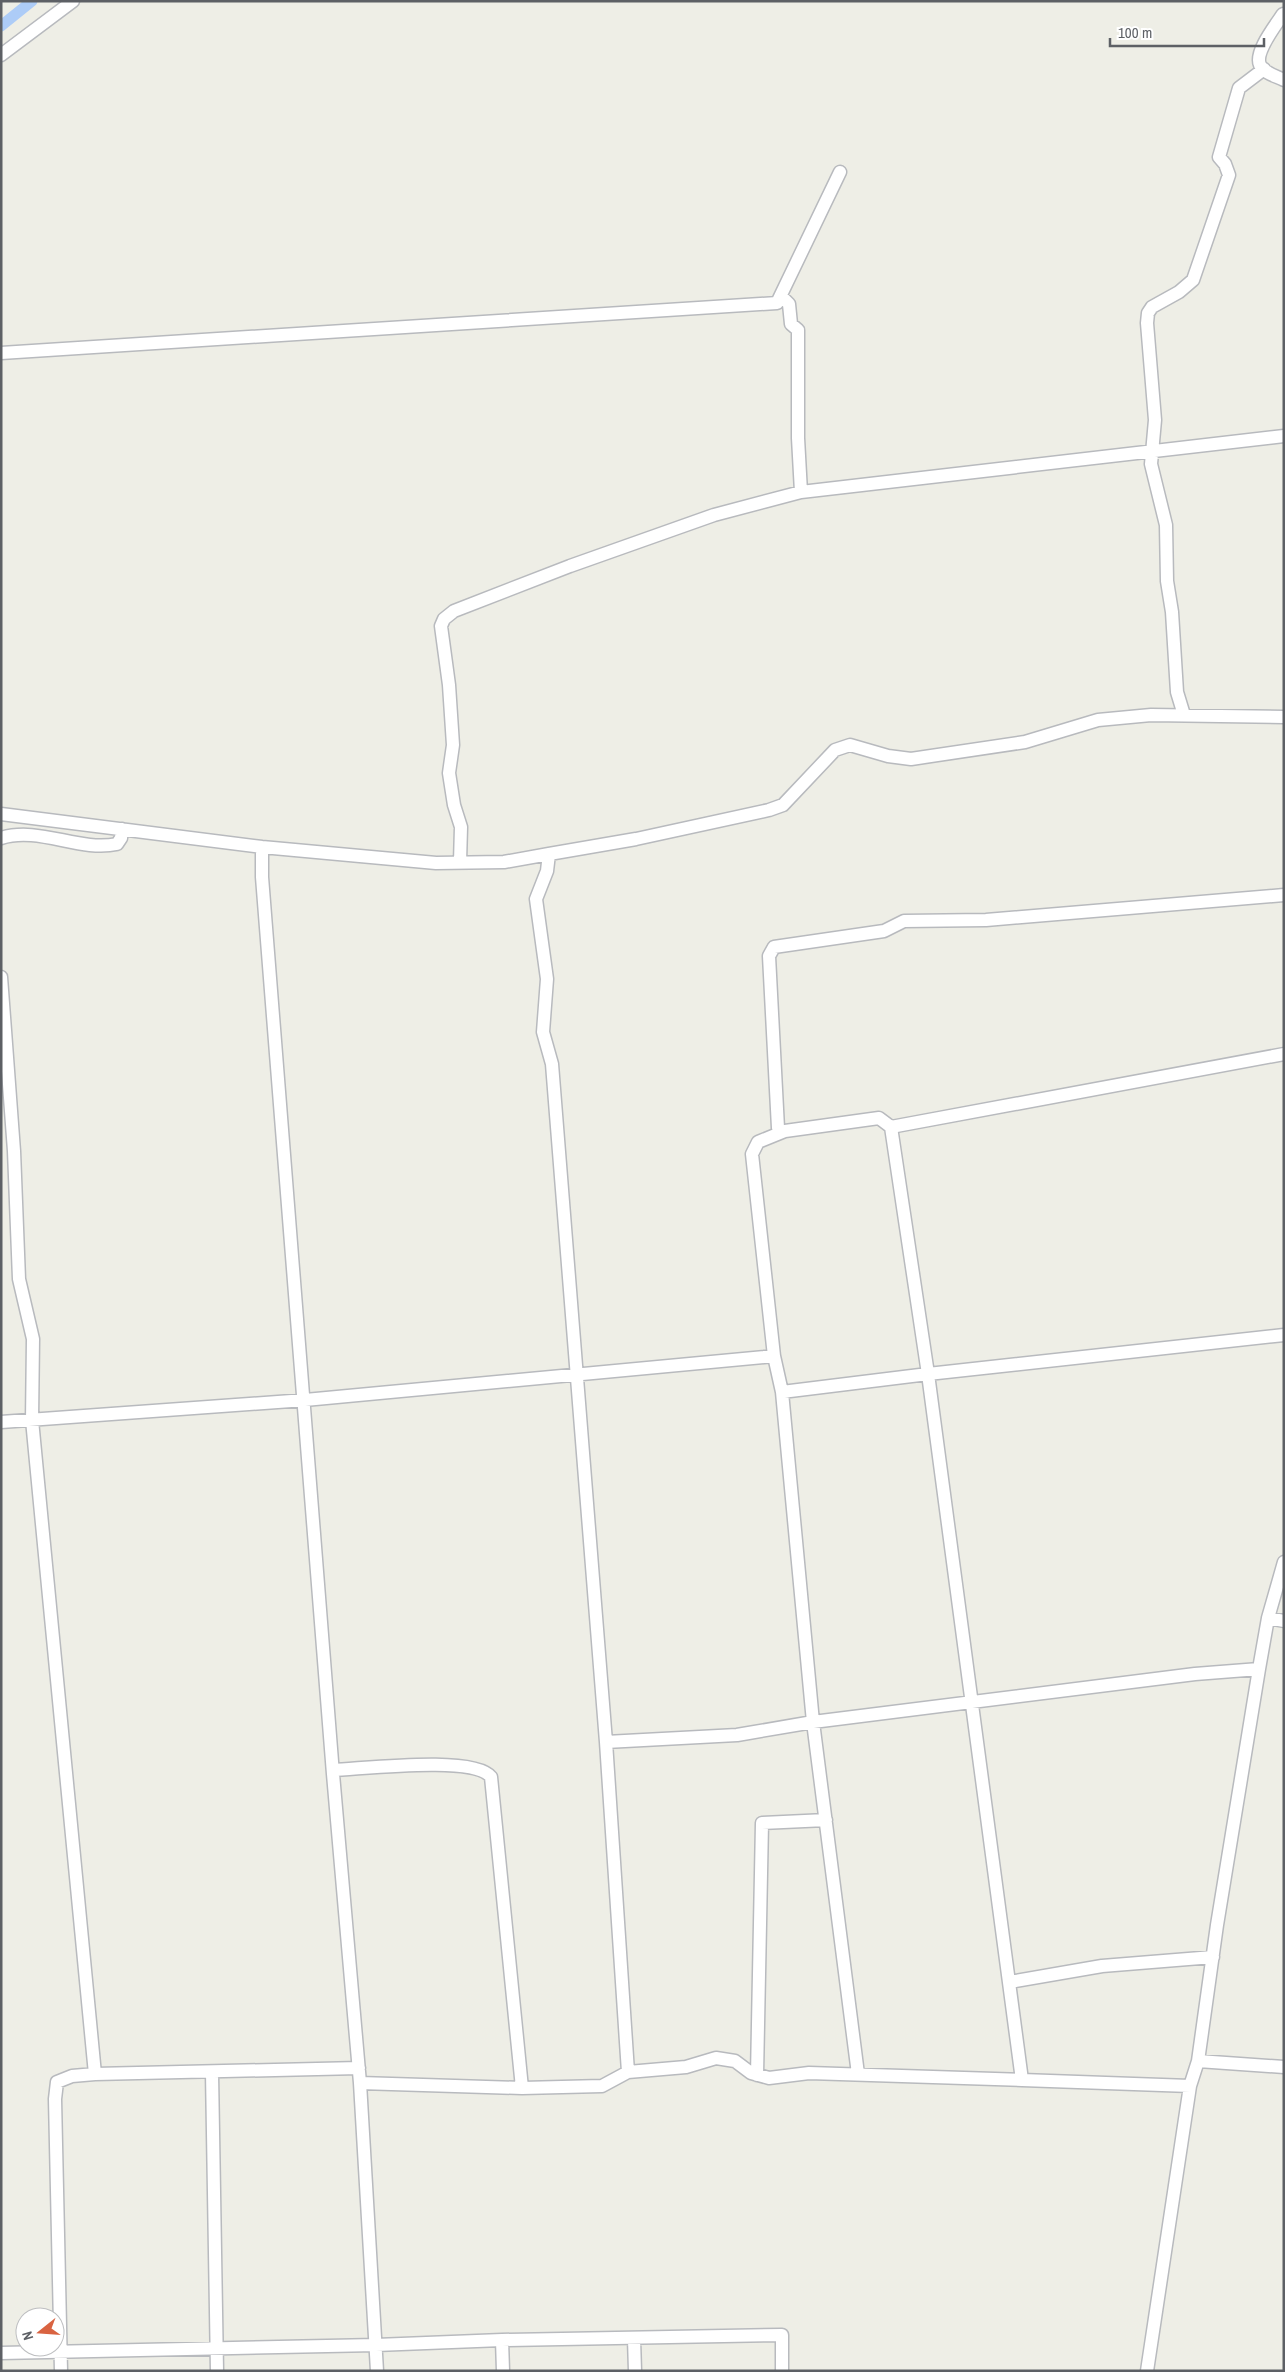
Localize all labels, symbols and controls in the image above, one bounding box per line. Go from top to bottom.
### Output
scale bar [1110,15,1264,47]
text: 100 m [1118,22,1152,43]
north arrow [15,2307,65,2357]
text: N [18,2329,37,2342]

